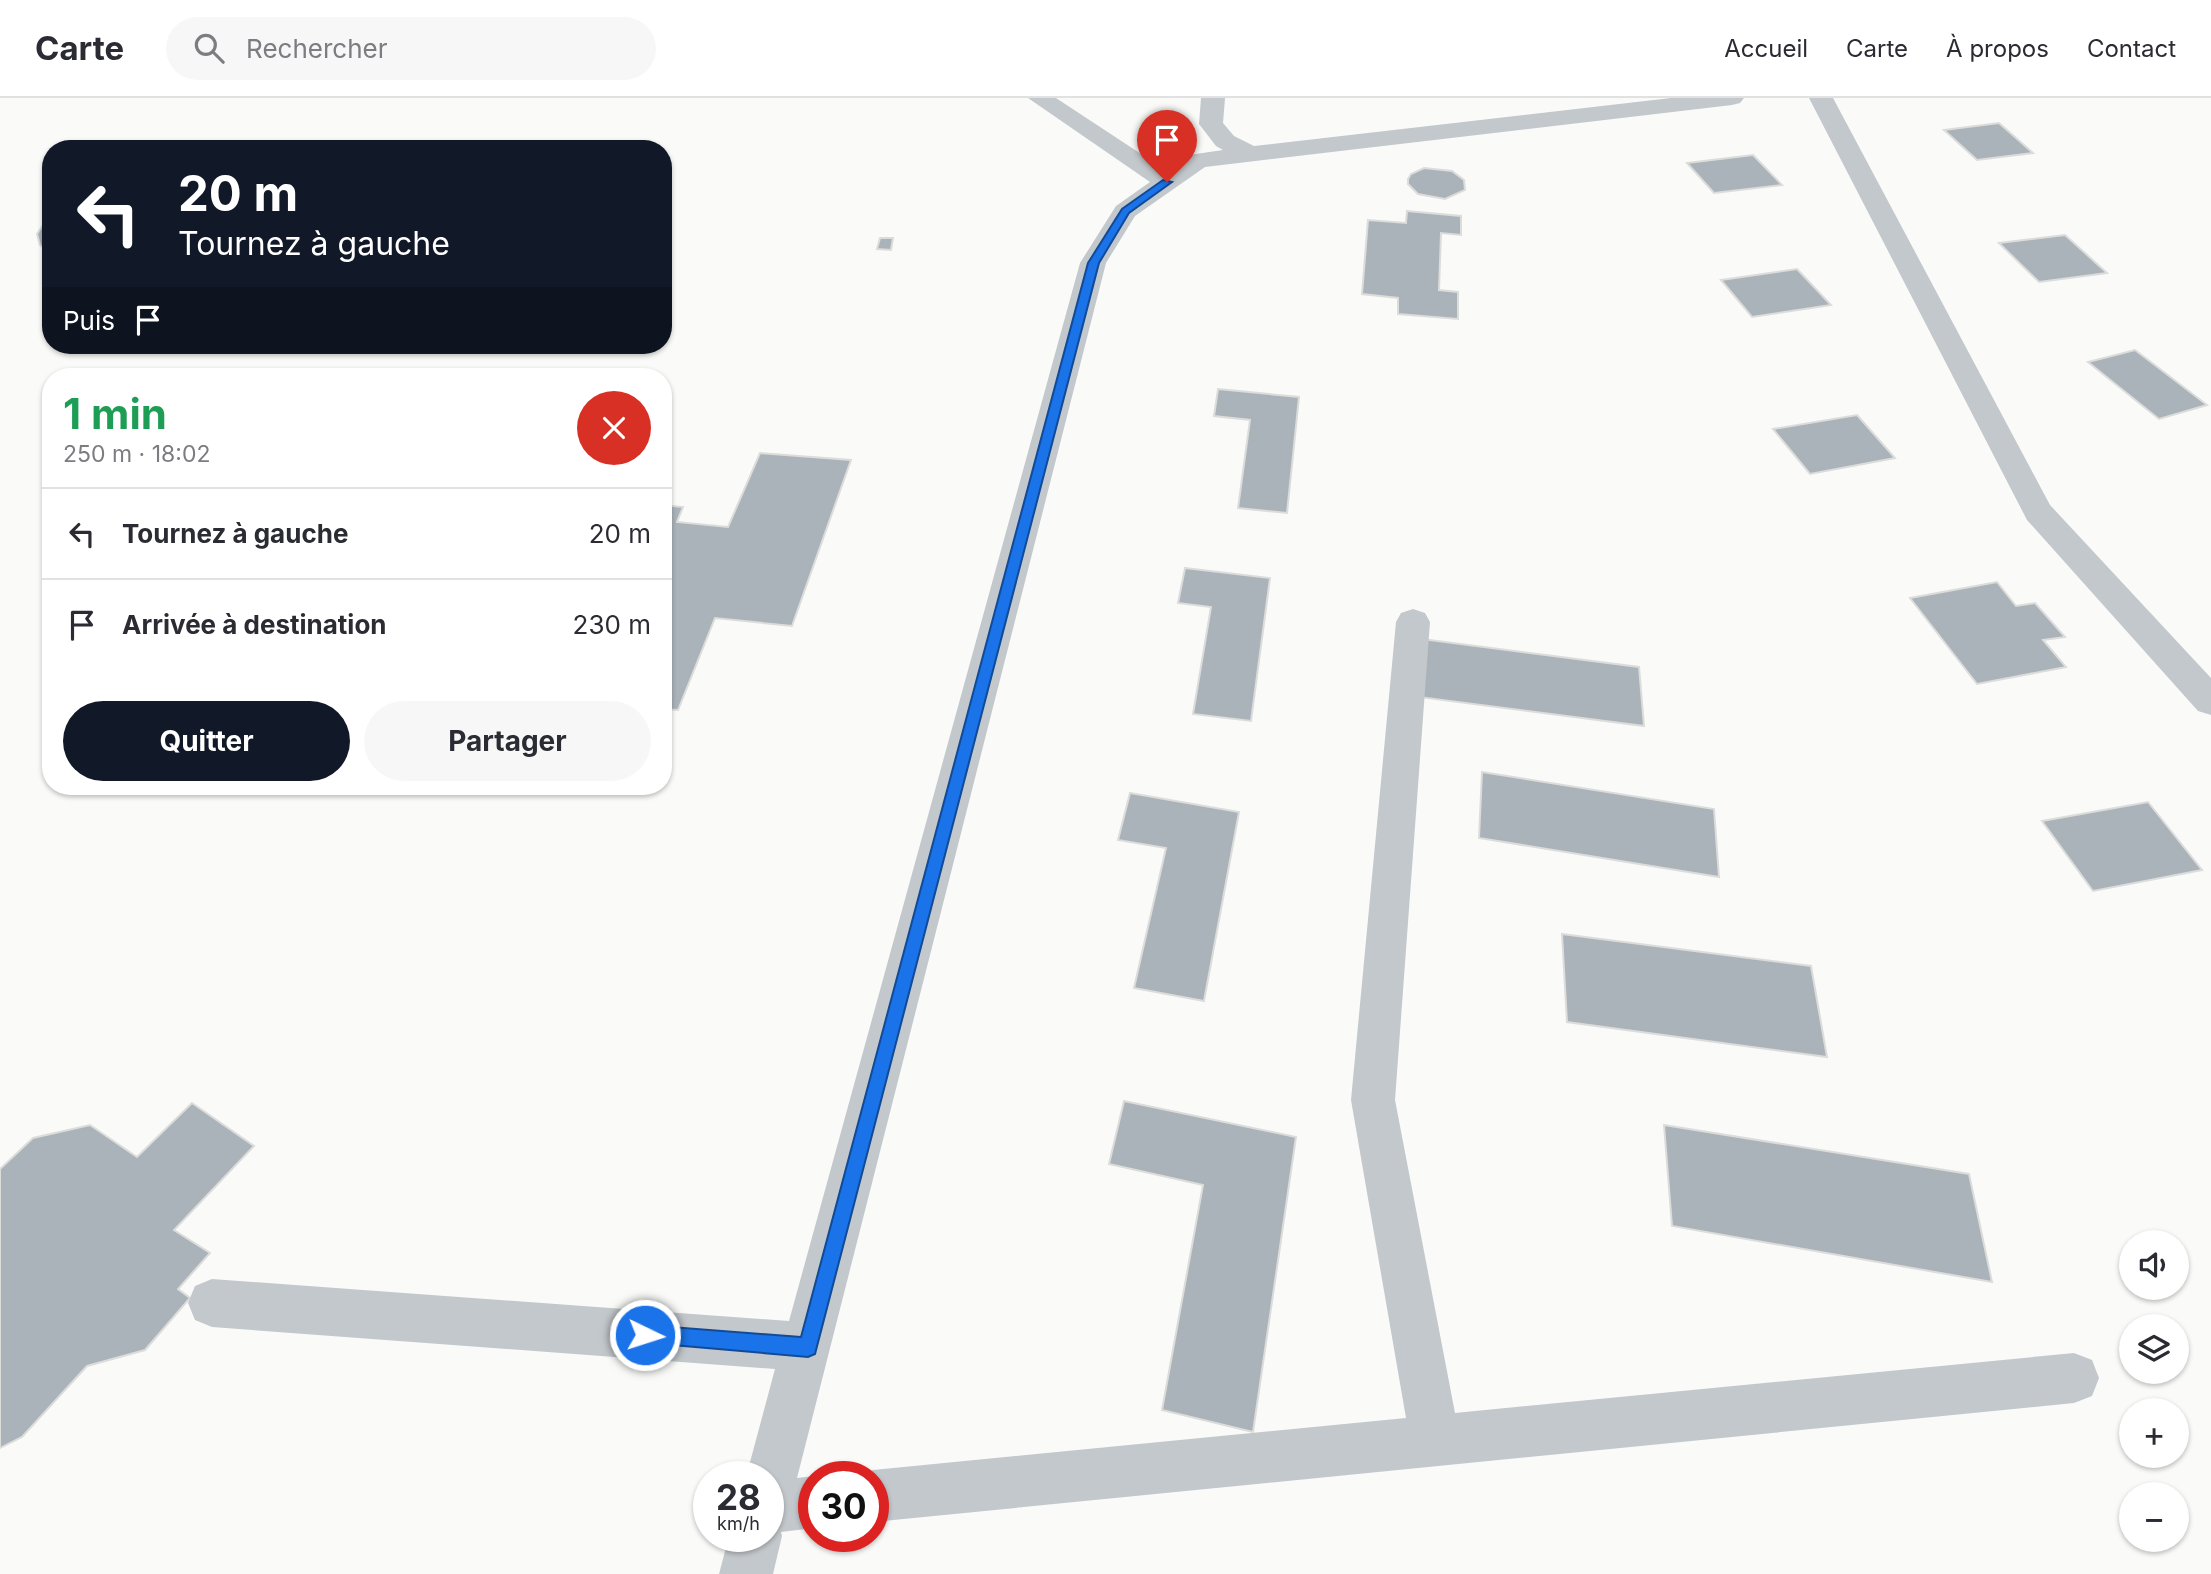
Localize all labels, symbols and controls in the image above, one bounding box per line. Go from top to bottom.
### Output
search box [166,17,656,80]
text: Carte [35,28,124,68]
icon: search [190,29,228,67]
text: Rechercher [246,33,388,64]
text: Accueil [1724,34,1808,63]
text: Carte [1846,34,1908,63]
text: À propos [1946,34,2049,63]
text: Contact [2087,34,2176,63]
pin [1137,110,1197,182]
icon: arrive [1148,121,1186,159]
text: 20 m [178,164,298,223]
icon: left [63,168,154,259]
text: Tournez à gauche [178,224,450,263]
icon: arrive [129,301,167,339]
text: Puis [63,305,115,336]
text: 1 min [63,388,167,439]
button: close [577,391,651,465]
text: 250 m · 18:02 [63,440,210,468]
icon: left [63,515,101,553]
text: Tournez à gauche [122,518,348,549]
text: 20 m [589,518,651,549]
icon: arrive [63,606,101,644]
text: Arrivée à destination [122,609,387,640]
text: 230 m [573,609,651,640]
button: Quitter [63,701,350,781]
button: Partager [364,701,651,781]
map controls [2119,1230,2189,1552]
button: sound [2119,1230,2189,1300]
position arrow [608,1298,682,1372]
button: layers [2119,1314,2189,1384]
button: + [2119,1398,2189,1468]
speed limit sign: 30 [798,1461,889,1552]
text: 28 [716,1476,761,1518]
button: − [2119,1482,2189,1552]
text: km/h [717,1513,760,1534]

